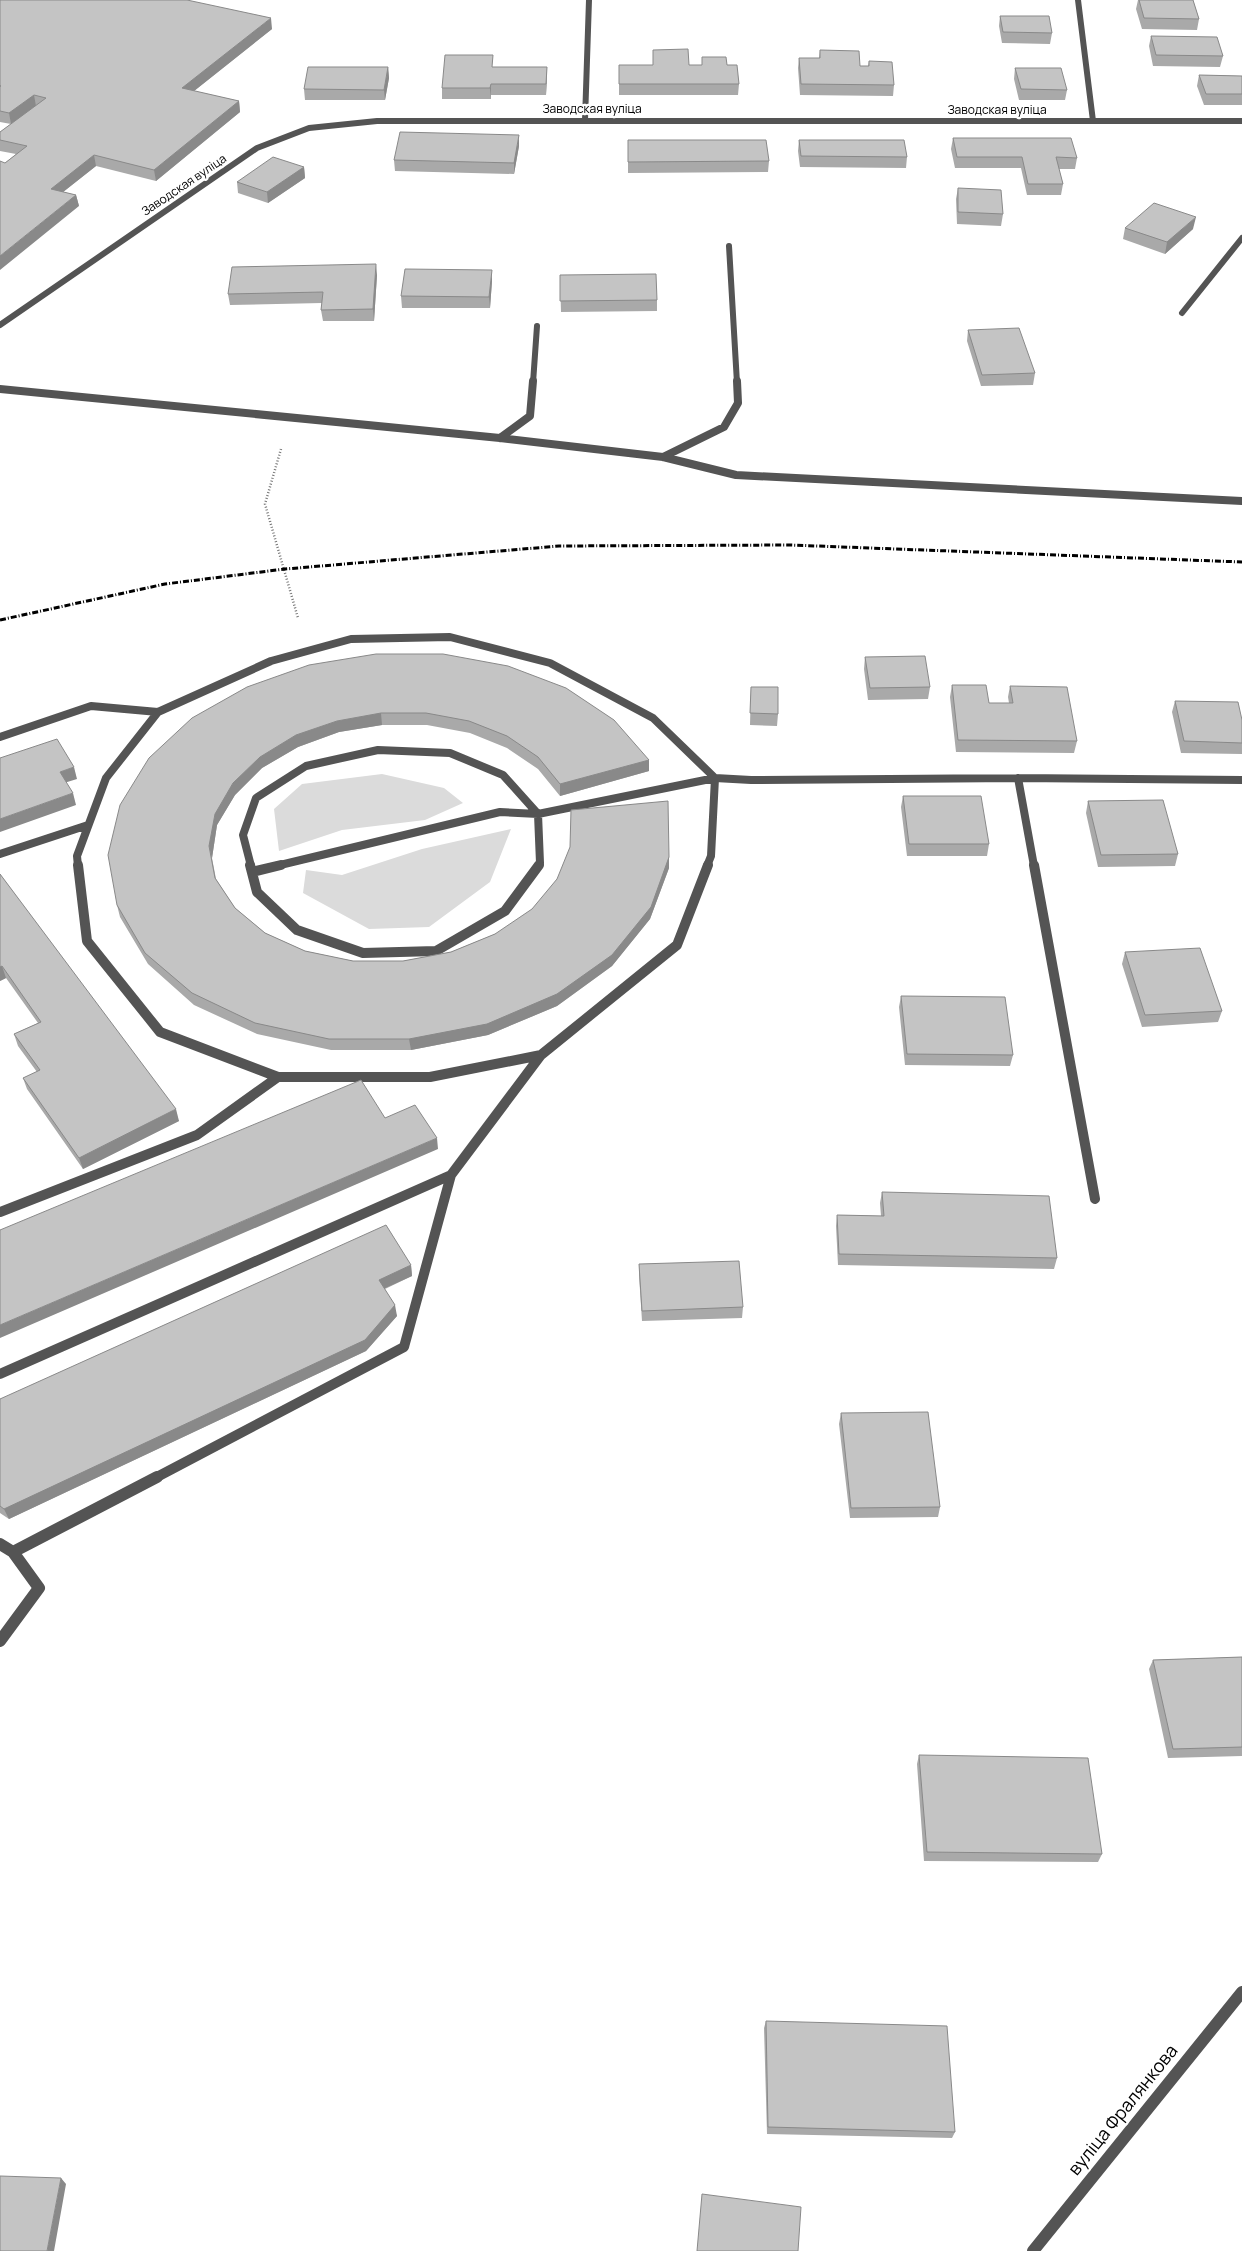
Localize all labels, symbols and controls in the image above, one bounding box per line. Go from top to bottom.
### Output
street label: Заводская вуліца [542,100,642,117]
street label: Заводская вуліца [947,101,1047,118]
street label: Заводская вуліца [138,150,230,219]
street label: вуліца Фралянкова [1062,2039,1182,2180]

